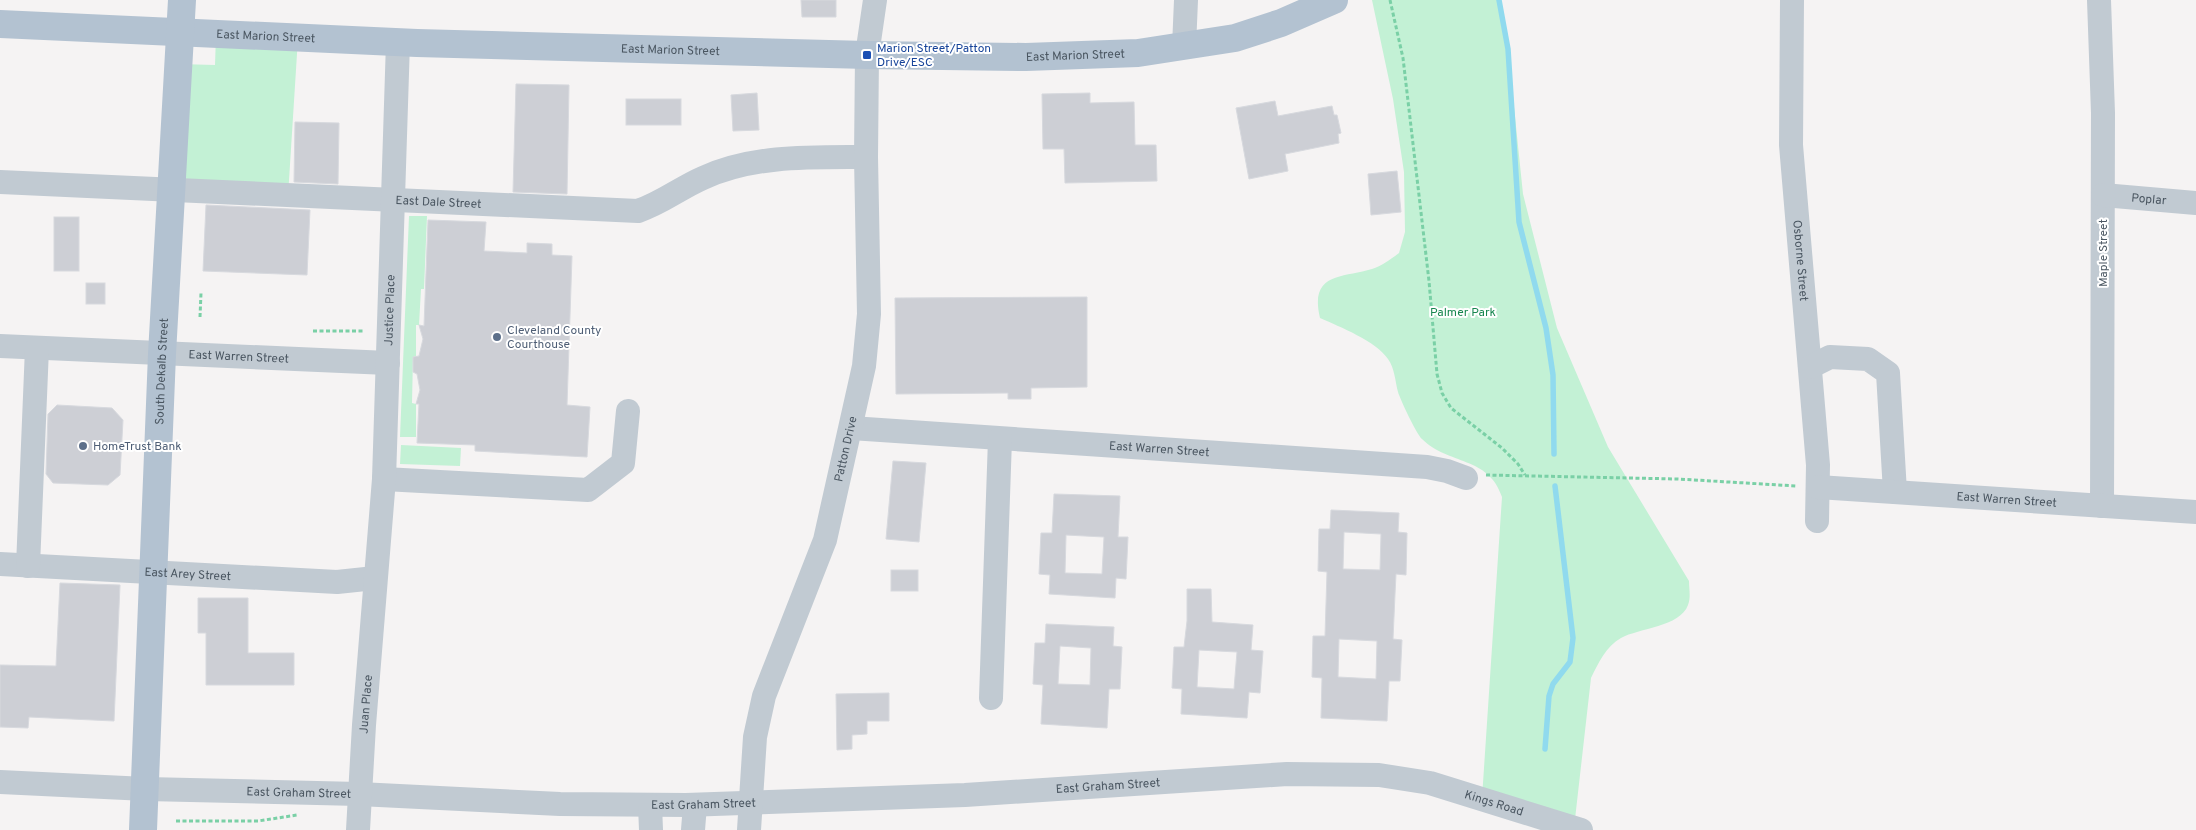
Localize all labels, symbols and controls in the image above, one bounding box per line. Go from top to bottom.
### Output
street label: East Marion Street [216,27,316,47]
street label: East Marion Street [621,41,720,60]
place label: Marion Street/Patton Drive/ESC [877,41,991,71]
street label: East Marion Street [1026,46,1125,66]
marker: Marion Street/Patton Drive/ESC [861,49,873,61]
street label: Poplar [2130,190,2167,209]
street label: East Dale Street [395,193,482,213]
street label: Osborne Street [1788,219,1811,302]
street label: Maple Street [2096,219,2112,287]
street label: Justice Place [381,274,400,346]
park label: Palmer Park [1430,305,1496,321]
street label: South Dekalb Street [152,317,173,425]
place label: Cleveland County Courthouse [507,323,601,353]
marker: Cleveland County Courthouse [491,331,503,343]
street label: East Warren Street [188,347,289,368]
street label: Patton Drive [831,415,862,484]
street label: East Warren Street [1108,438,1210,461]
place label: HomeTrust Bank [93,439,182,455]
marker: HomeTrust Bank [77,440,89,452]
street label: East Warren Street [1956,489,2057,512]
street label: East Arey Street [144,565,231,585]
street label: Juan Place [357,674,377,734]
street label: East Graham Street [1055,775,1161,798]
street label: East Graham Street [246,784,351,803]
street label: Kings Road [1462,787,1525,821]
street label: East Graham Street [651,796,756,814]

